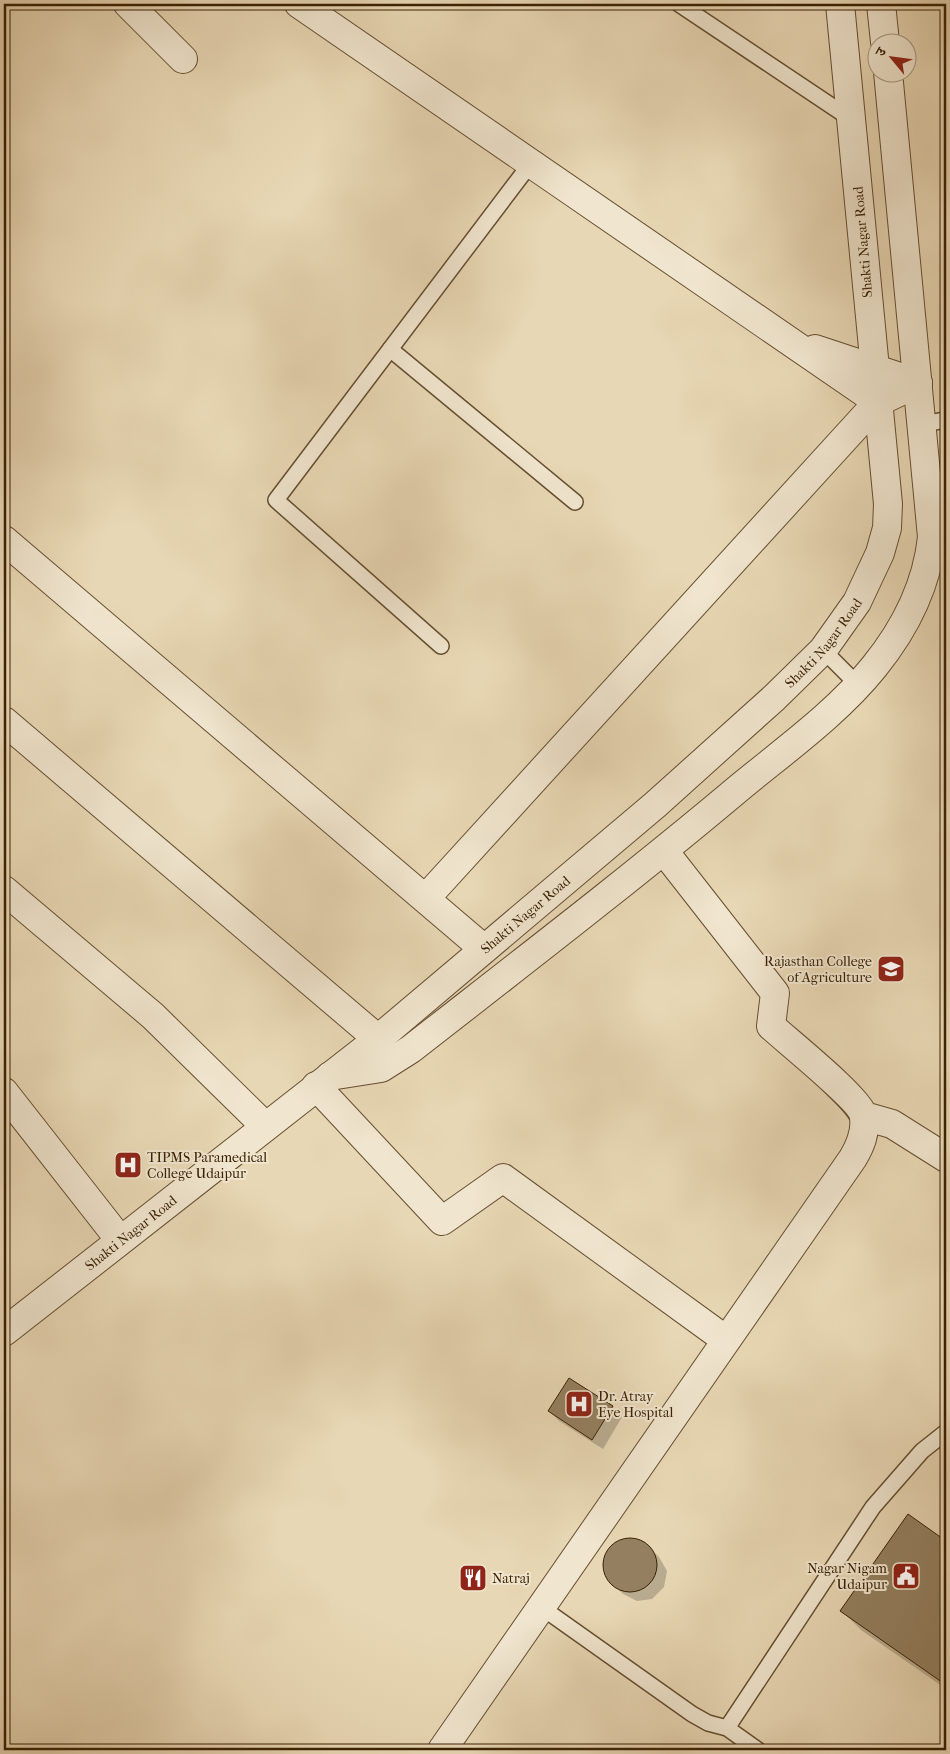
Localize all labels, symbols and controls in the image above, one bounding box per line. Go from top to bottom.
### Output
north arrow [868,32,918,82]
text: उ [871,44,891,60]
street label: Shakti Nagar Road [850,185,876,298]
street label: Shakti Nagar Road [781,594,866,691]
street label: Shakti Nagar Road [477,872,574,957]
place label: Rajasthan College of Agriculture [764,953,872,986]
school or university icon: Rajasthan College of Agriculture [876,954,906,984]
place label: TIPMS Paramedical College Udaipur [147,1149,267,1182]
hospital icon: TIPMS Paramedical College Udaipur [113,1150,143,1180]
street label: Shakti Nagar Road [81,1191,180,1274]
place label: Dr. Atray Eye Hospital [598,1388,674,1421]
hospital icon: Dr. Atray Eye Hospital [564,1389,594,1419]
place label: Nagar Nigam Udaipur [807,1560,887,1593]
public building icon: Nagar Nigam Udaipur [891,1561,921,1591]
restaurant icon: Natraj [458,1563,488,1593]
place label: Natraj [492,1570,530,1587]

